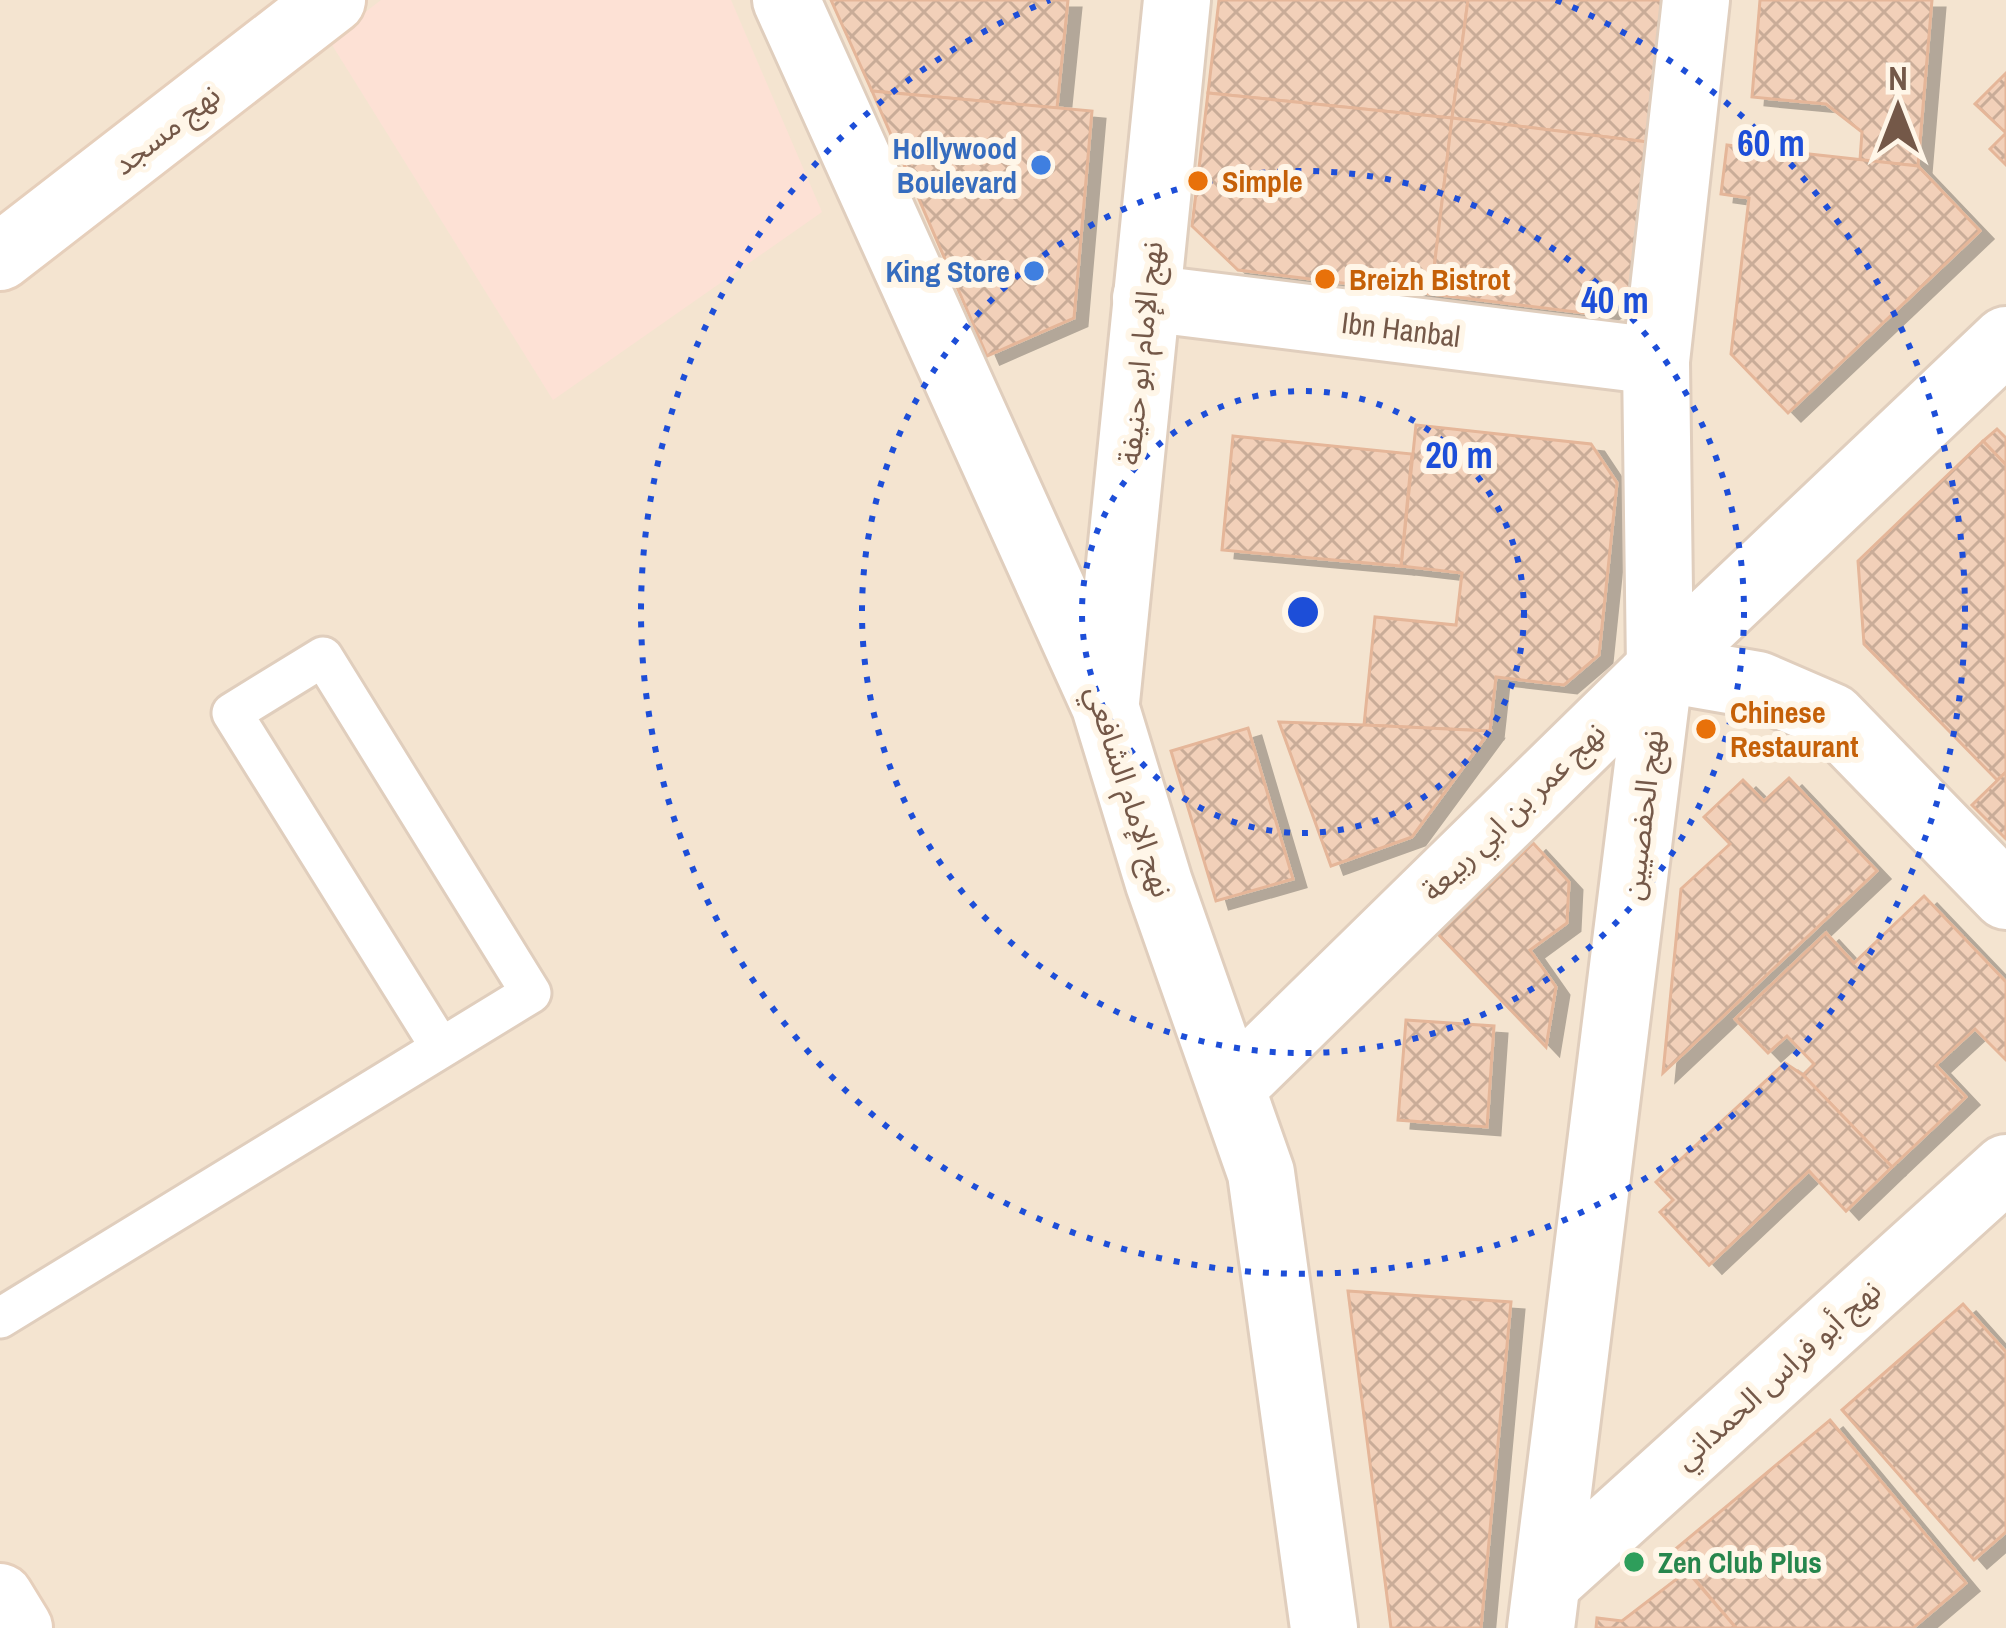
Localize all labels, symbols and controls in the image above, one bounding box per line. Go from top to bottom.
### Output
north arrow [1838,48,1958,168]
text: N [1888,56,1908,100]
street label: نهج مسجد [104,74,230,186]
text: 60 m [1737,119,1805,167]
place label: Hollywood Boulevard [893,128,1017,202]
marker: Hollywood Boulevard [1028,152,1054,178]
place label: Simple [1222,161,1303,201]
marker: Simple [1185,168,1211,194]
street label: نهج الإمام ابو حنيفة [1108,239,1175,467]
place label: King Store [886,251,1010,291]
marker: King Store [1021,258,1047,284]
place label: Breizh Bistrot [1349,259,1510,299]
marker: Breizh Bistrot [1312,266,1338,292]
text: 40 m [1581,276,1649,324]
street label: Ibn Hanbal [1340,302,1462,356]
text: 20 m [1425,431,1493,479]
centre of rings [1282,591,1324,633]
street label: نهج الإمام الشافعي [1073,680,1183,903]
place label: Chinese Restaurant [1730,692,1859,766]
street label: نهج عمر بن ابي ربيعة [1412,713,1616,912]
marker: Chinese Restaurant [1693,716,1719,742]
street label: نهج الحفصيين [1612,728,1675,903]
street label: نهج أبو فراس الحمداني [1665,1270,1892,1481]
place label: Zen Club Plus [1658,1542,1822,1582]
marker: Zen Club Plus [1621,1549,1647,1575]

